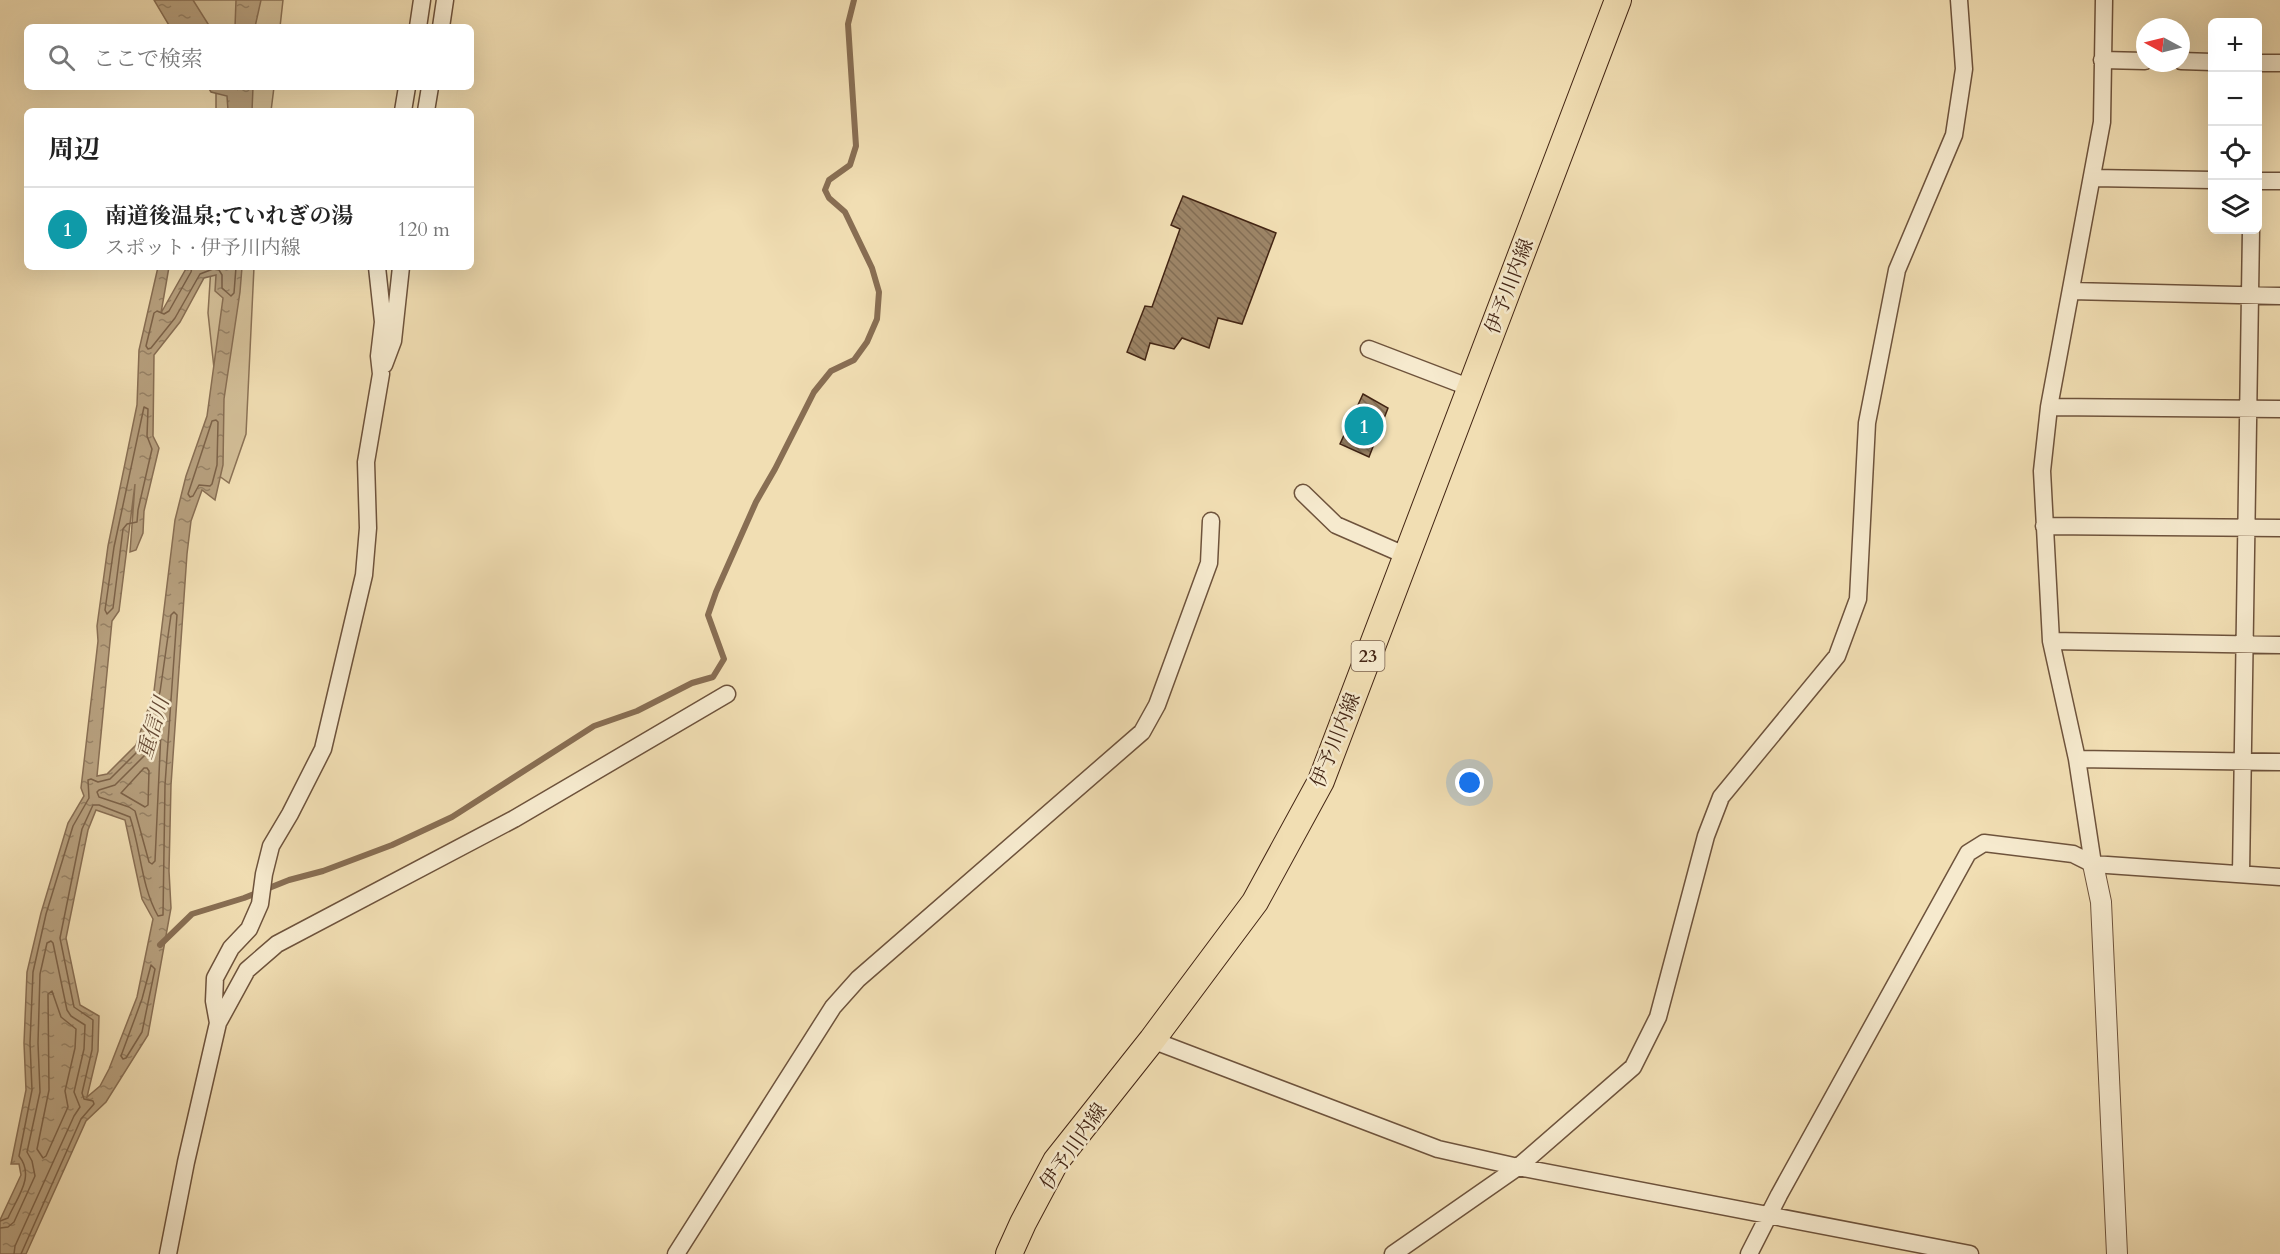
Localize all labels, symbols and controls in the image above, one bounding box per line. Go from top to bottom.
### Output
north arrow [2136,18,2190,72]
map controls [2208,18,2262,234]
button: + [2208,18,2262,72]
search box [24,24,474,90]
icon: search [45,41,78,74]
text: ここで検索 [93,44,203,74]
button: − [2208,72,2262,126]
button: locate [2208,126,2262,180]
text: 周辺 [48,132,100,167]
button: layers [2208,180,2262,234]
text: 南道後温泉;ていれぎの湯 [105,201,353,231]
text: 1 [62,216,73,243]
text: 120 m [397,216,450,243]
text: スポット · 伊予川内線 [105,234,301,261]
street label: 伊予川内線 [1479,235,1540,338]
pin: 1 [1344,404,1384,448]
road number: 23 [1352,641,1384,671]
street label: 伊予川内線 [1304,689,1367,792]
water label: 重信川 [130,692,177,763]
your location [1455,768,1484,797]
street label: 伊予川内線 [1034,1098,1113,1195]

